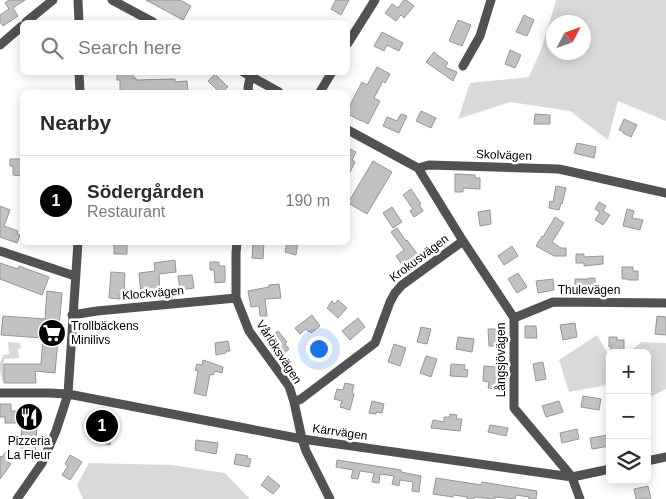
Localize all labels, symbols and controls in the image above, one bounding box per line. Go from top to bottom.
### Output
north arrow [546,15,591,60]
search box [20,20,350,75]
icon: search [38,34,66,62]
text: Search here [78,37,182,58]
text: Nearby [40,111,111,134]
street label: Skolvägen [476,147,532,163]
text: Södergården [87,181,204,202]
text: 1 [52,192,60,209]
text: 190 m [286,192,330,209]
text: Restaurant [87,203,165,220]
street label: Krokusvägen [387,231,451,285]
street label: Klockvägen [121,283,185,303]
street label: Thulevägen [558,283,620,297]
supermarket icon: Trollbäckens Minilivs [37,318,67,348]
street label: Vårlöksvägen [253,318,305,386]
place label: Trollbäckens Minilivs [71,319,139,347]
street label: Långsjövägen [494,323,508,397]
your location [306,336,332,362]
map controls [606,349,651,484]
button: + [606,349,651,394]
button: − [606,394,651,439]
restaurant icon: Pizzeria La Fleur [14,402,44,432]
pin: 1 [86,407,118,445]
street label: Kärrvägen [312,421,368,443]
place label: Pizzeria La Fleur [7,434,51,462]
button: layers [606,439,651,484]

